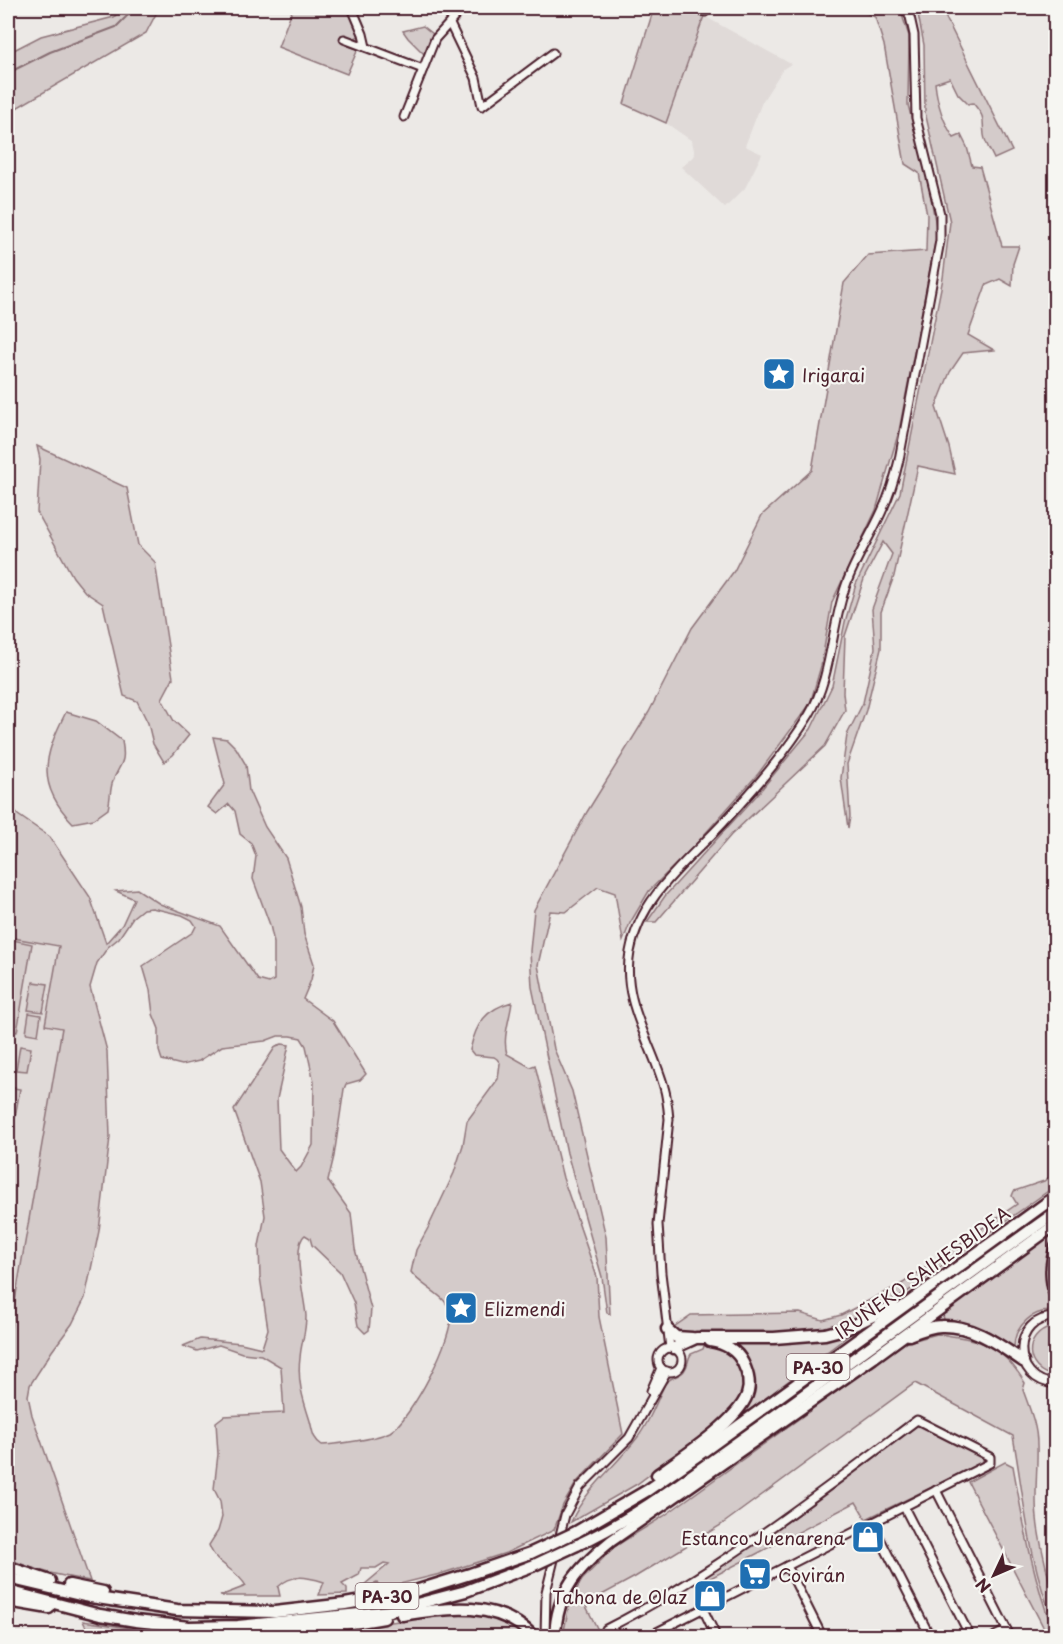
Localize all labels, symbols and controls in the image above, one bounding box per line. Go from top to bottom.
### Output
place icon: Irigarai [761,356,797,392]
place label: Irigarai [802,361,865,388]
street label: IRUÑEKO SAIHESBIDEA [829,1199,1015,1345]
place icon: Elizmendi [443,1290,479,1326]
place label: Elizmendi [484,1295,566,1322]
road number: PA-30 [786,1354,850,1380]
shop icon: Estanco Juenarena [850,1519,886,1555]
place label: Estanco Juenarena [681,1524,846,1551]
north arrow [964,1545,1024,1605]
supermarket icon: Covirán [737,1556,773,1592]
place label: Covirán [778,1561,845,1588]
text: N [969,1573,996,1599]
shop icon: Tahona de Olaz [692,1578,728,1614]
road number: PA-30 [356,1583,418,1609]
place label: Tahona de Olaz [552,1583,687,1610]

